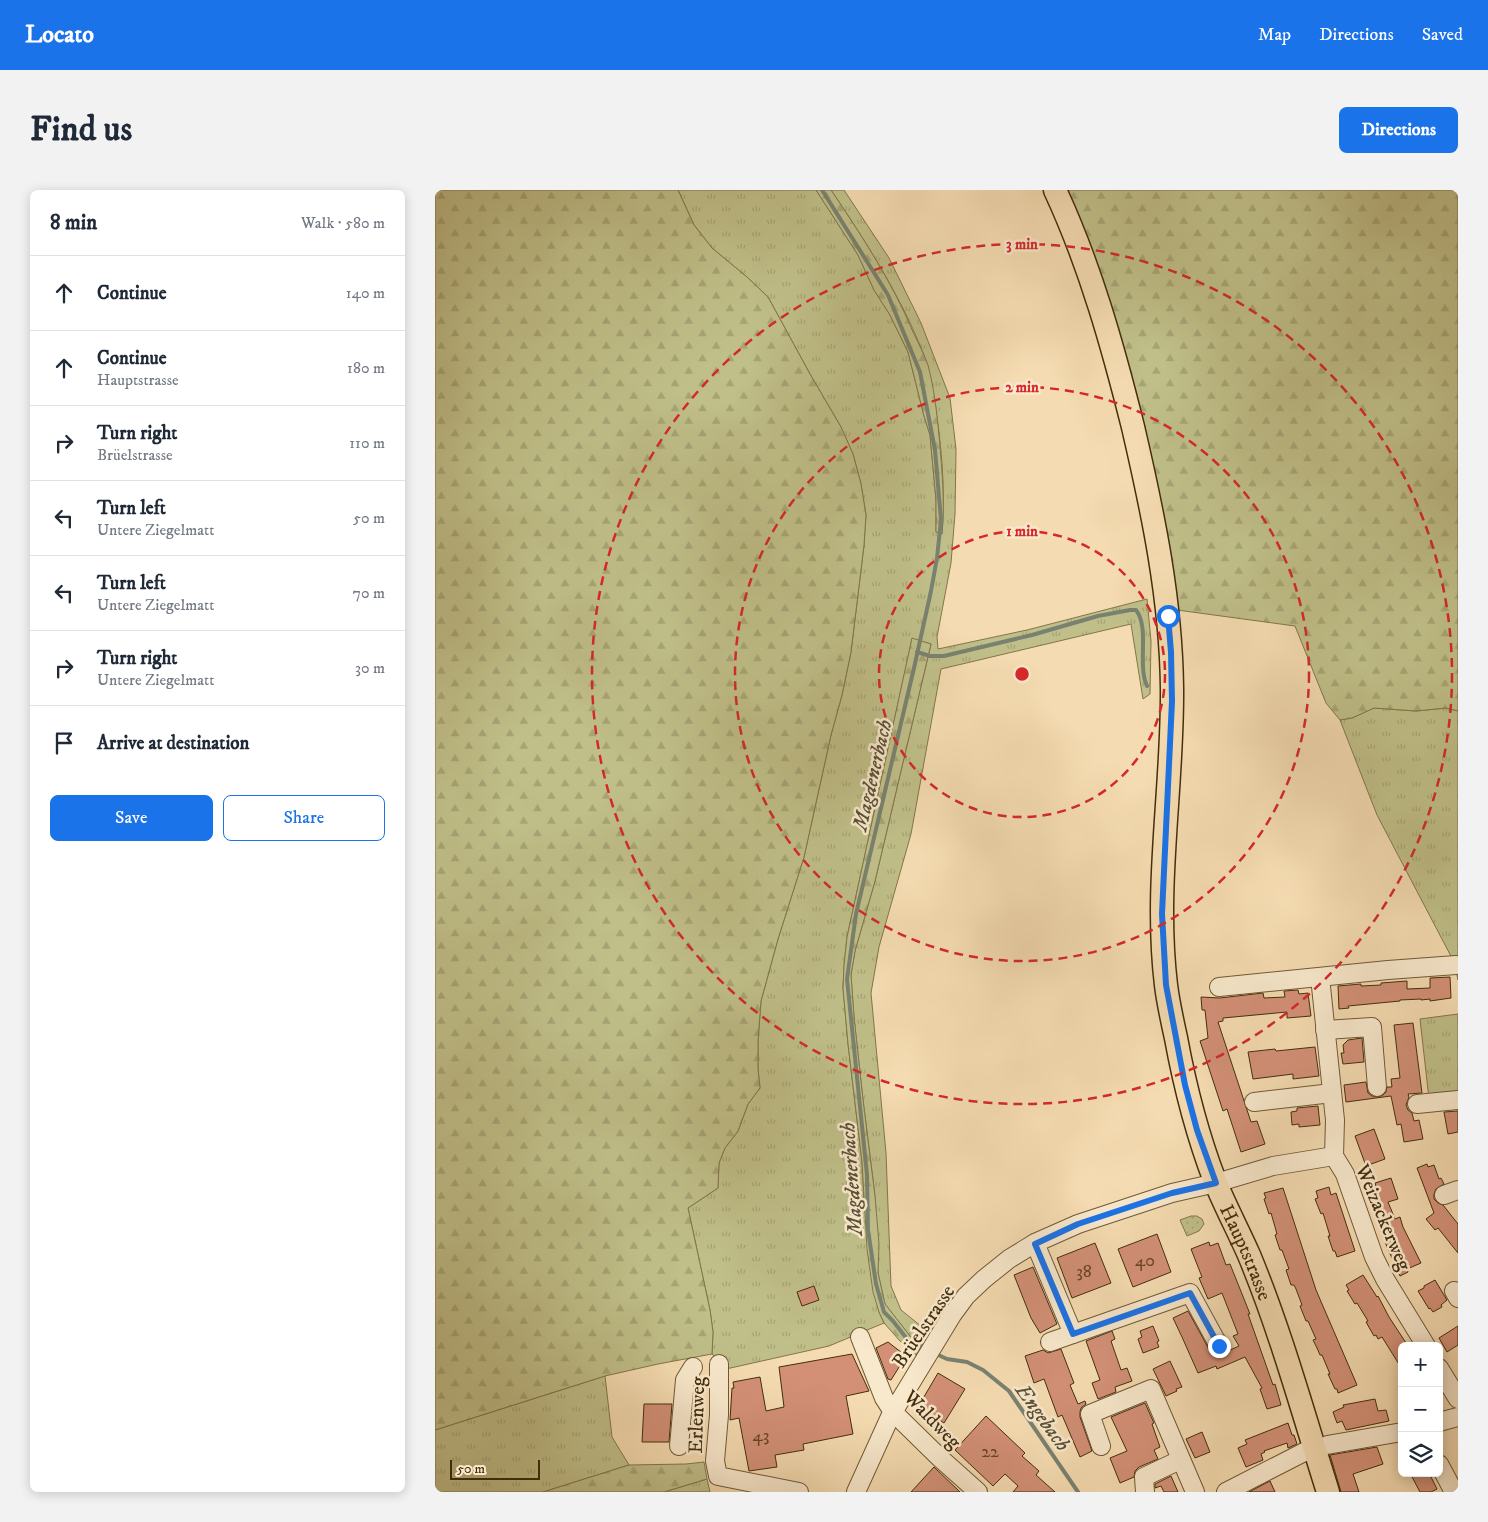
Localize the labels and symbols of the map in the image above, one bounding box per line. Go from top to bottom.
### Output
text: 3 min [1006,235,1038,254]
text: 2 min [1005,378,1039,397]
text: 1 min [1006,522,1038,541]
route start [1157,605,1180,628]
centre of rings [1013,665,1031,683]
water label: Magdenerbach [847,717,898,835]
water label: Magdenerbach [835,1122,869,1238]
street label: Weizackerweg [1349,1160,1416,1275]
street label: Hauptstrasse [1213,1201,1277,1304]
house number: 40 [1135,1250,1155,1272]
house number: 38 [1076,1261,1092,1283]
street label: Brüelstrasse [887,1281,961,1373]
route end [1208,1335,1231,1358]
street label: Erlenweg [684,1376,711,1454]
water label: Engebach [1008,1378,1075,1456]
street label: Waldweg [897,1385,966,1455]
house number: 43 [752,1425,770,1447]
house number: 22 [981,1441,999,1463]
scale bar [450,1457,540,1480]

